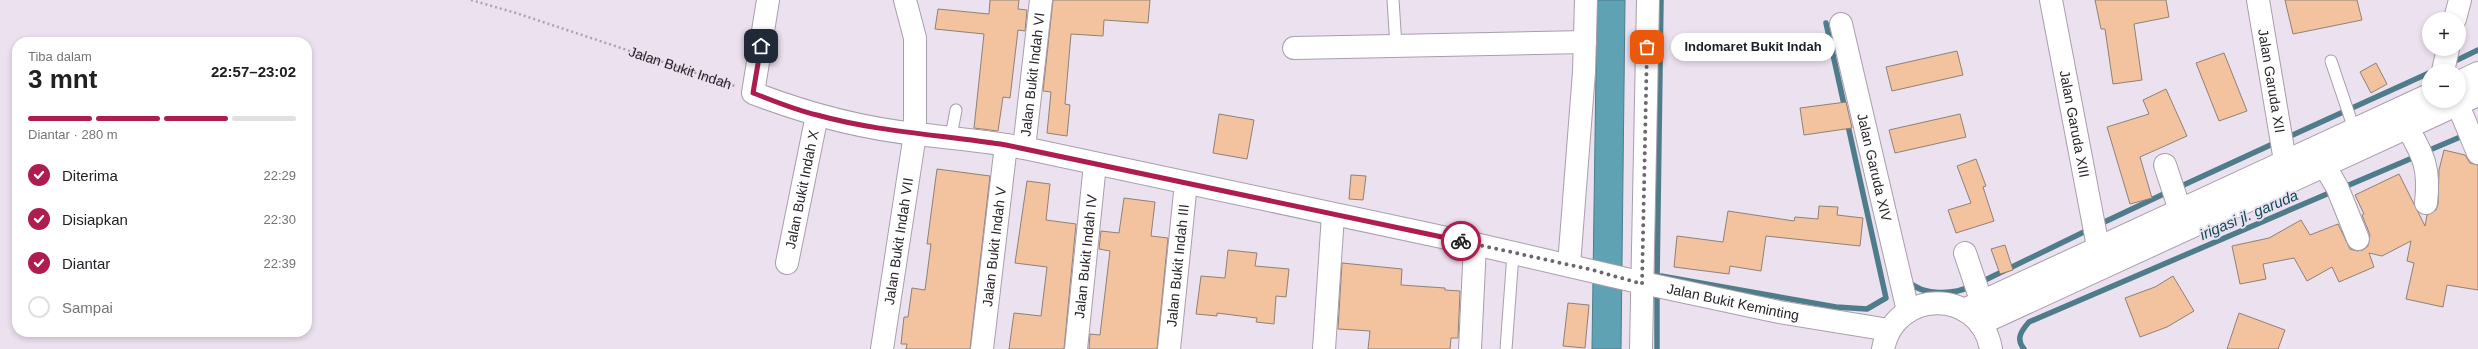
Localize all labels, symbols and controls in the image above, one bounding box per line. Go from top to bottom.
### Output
street label: Jalan Bukit Indah VI [1017,12,1048,137]
map controls [2422,12,2466,108]
button: + [2422,12,2466,56]
street label: Jalan Garuda XII [2255,28,2288,134]
pin [744,29,778,63]
pin [1630,30,1664,64]
callout: Indomaret Bukit Indah [1671,33,1835,61]
icon: home [750,35,772,57]
icon: bag [1636,36,1658,58]
text: Indomaret Bukit Indah [1684,39,1822,54]
street label: Jalan Bukit Indah [627,43,734,92]
text: Tiba dalam [28,49,92,64]
text: 22:57–23:02 [211,63,296,80]
text: 3 mnt [28,64,97,94]
button: − [2422,64,2466,108]
street label: Jalan Garuda XIII [2057,69,2093,179]
street label: Jalan Garuda XIV [1854,111,1895,223]
text: Diantar · 280 m [28,127,118,142]
street label: Jalan Bukit Indah X [782,128,822,250]
icon: check [28,164,50,186]
text: Diterima [62,167,118,184]
text: 22:29 [263,168,296,183]
street label: Jalan Bukit Indah VII [881,177,916,306]
street label: Jalan Bukit Indah V [979,185,1009,308]
water label: irigasi jl. garuda [2197,186,2300,243]
street label: Jalan Bukit Indah IV [1071,193,1100,319]
street label: Jalan Bukit Indah III [1163,203,1192,327]
icon: check [28,208,50,230]
text: Disiapkan [62,211,128,228]
text: 22:30 [263,212,296,227]
courier [1441,221,1481,261]
icon: bike [1450,230,1472,252]
icon: check [28,252,50,274]
text: Diantar [62,255,110,272]
text: 22:39 [263,256,296,271]
street label: Jalan Bukit Keminting [1665,280,1800,323]
text: Sampai [62,299,113,316]

